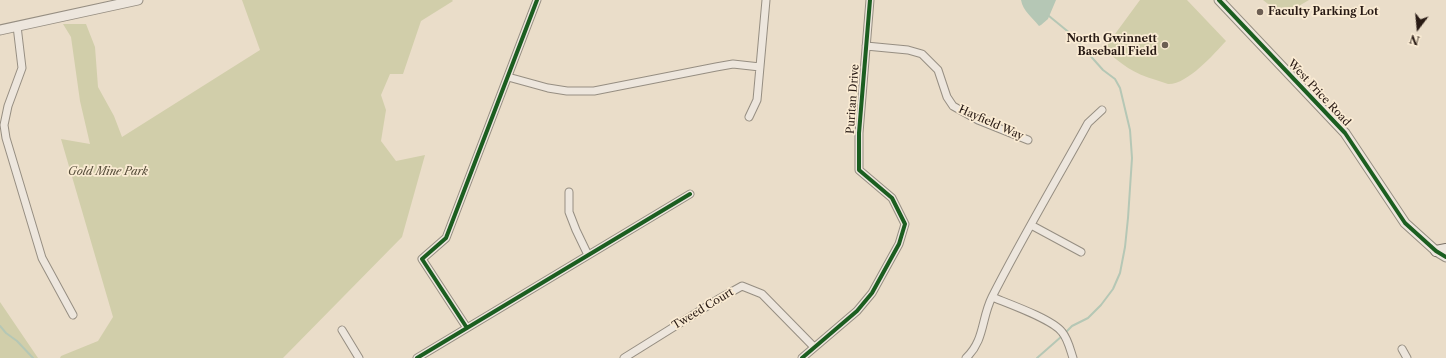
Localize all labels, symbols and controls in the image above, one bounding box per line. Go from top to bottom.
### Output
place label: Faculty Parking Lot [1268,5,1378,19]
marker: Faculty Parking Lot [1255,7,1265,17]
north arrow [1398,8,1438,48]
text: N [1408,31,1421,48]
place label: North Gwinnett Baseball Field [1067,32,1157,58]
marker: North Gwinnett Baseball Field [1160,40,1170,50]
street label: West Price Road [1285,57,1353,129]
street label: Puritan Drive [844,64,862,134]
street label: Hayfield Way [956,103,1026,143]
park label: Gold Mine Park [68,165,148,179]
street label: Tweed Court [670,286,736,332]

